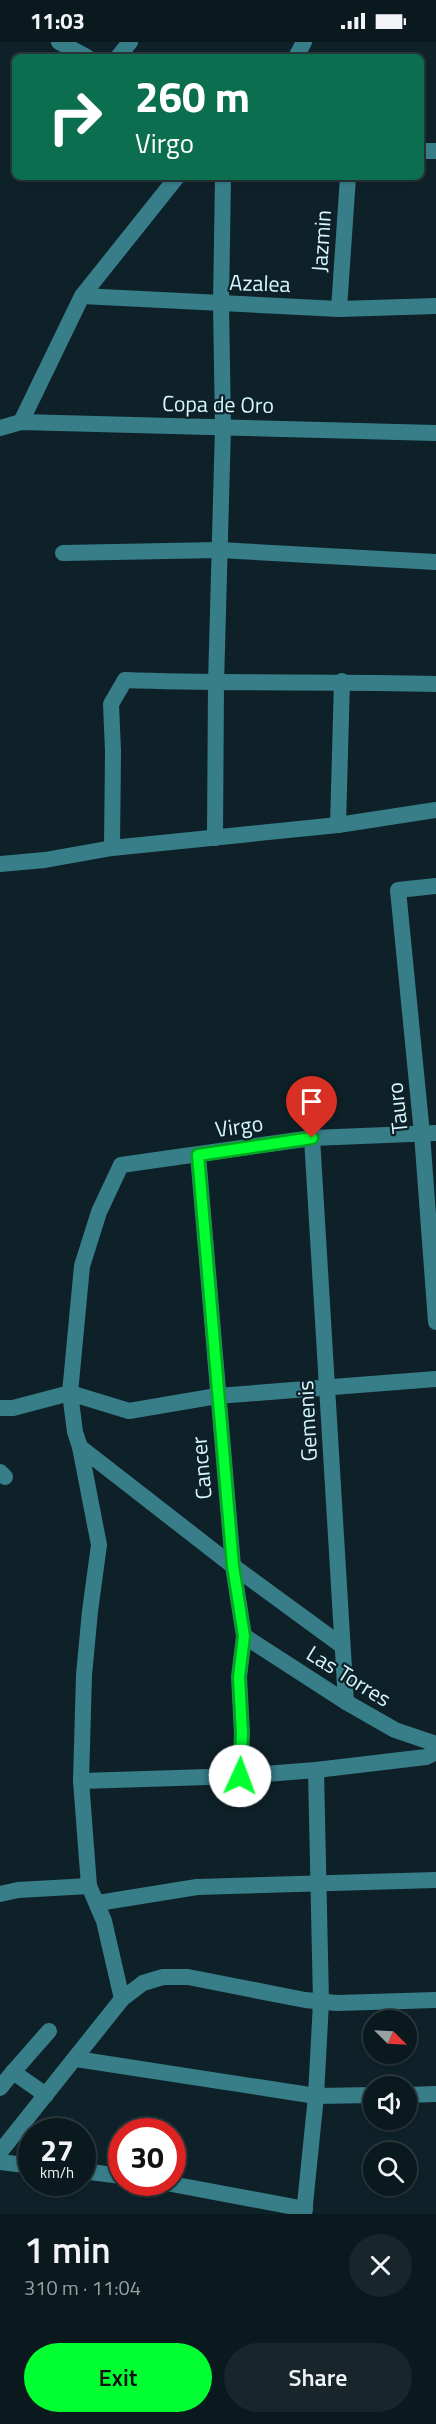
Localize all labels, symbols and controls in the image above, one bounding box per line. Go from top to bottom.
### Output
text: 11:03 [30,4,85,38]
text: 260 m [135,64,250,128]
icon: right [36,78,114,156]
text: Virgo [135,122,194,163]
street label: Jazmin [302,209,340,273]
street label: Azalea [229,265,291,301]
street label: Copa de Oro [162,386,274,422]
pin [286,1076,337,1138]
street label: Tauro [377,1081,417,1135]
icon: arrive [295,1085,328,1118]
street label: Virgo [213,1106,265,1146]
street label: Gemenis [288,1380,326,1462]
street label: Cancer [181,1435,221,1501]
street label: Las Torres [300,1637,398,1715]
position arrow [208,1744,272,1808]
north arrow [363,2010,417,2064]
map controls [363,2010,417,2196]
button: sound [363,2076,417,2130]
speed limit sign: 30 [108,2118,186,2196]
text: 27 [40,2127,74,2173]
button: search [363,2142,417,2196]
text: km/h [40,2161,74,2184]
text: 1 min [24,2222,111,2277]
button: close [349,2234,412,2297]
text: 310 m · 11:04 [24,2272,141,2303]
button: Exit [24,2343,212,2412]
button: Share [224,2343,412,2412]

